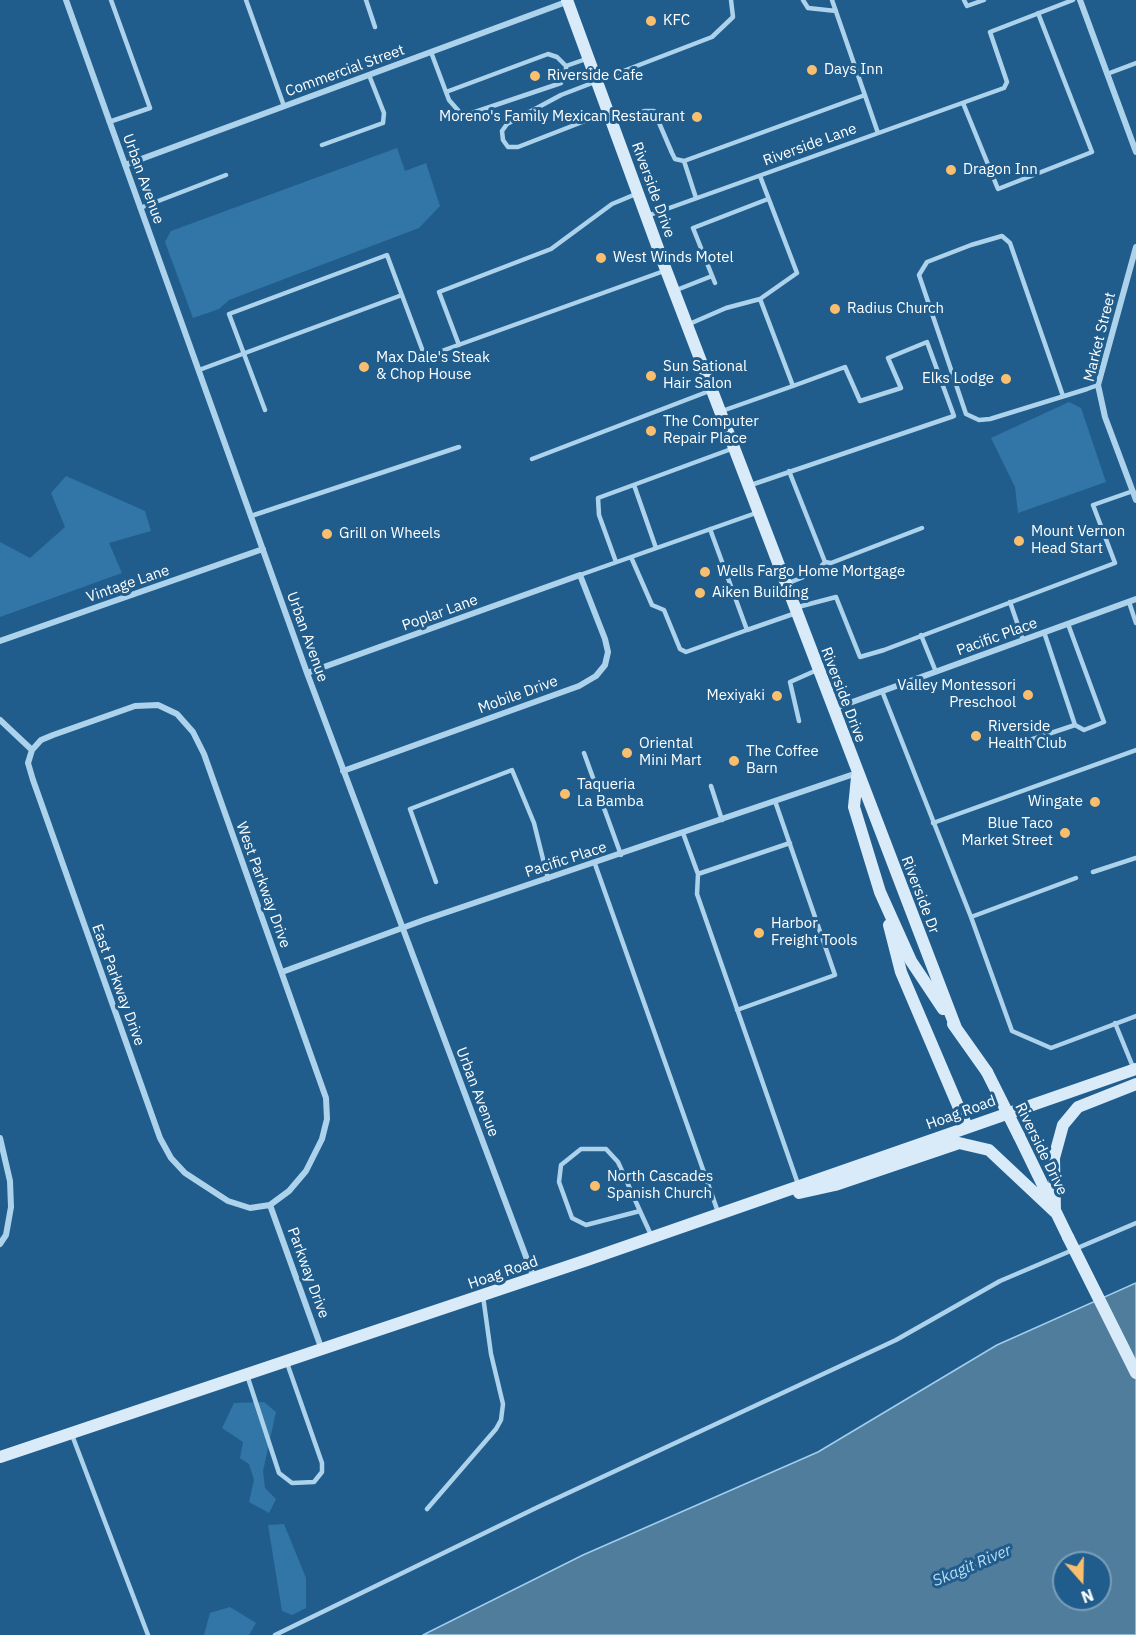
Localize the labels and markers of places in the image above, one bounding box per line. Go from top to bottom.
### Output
place label: KFC [663,12,690,30]
marker: KFC [644,14,658,28]
place label: Days Inn [824,61,883,79]
marker: Days Inn [805,63,819,77]
place label: Riverside Cafe [547,67,643,85]
marker: Riverside Cafe [528,69,542,83]
place label: Moreno's Family Mexican Restaurant [439,108,685,126]
marker: Moreno's Family Mexican Restaurant [690,110,704,124]
place label: Dragon Inn [963,161,1038,179]
marker: Dragon Inn [944,163,958,177]
place label: West Winds Motel [613,249,734,267]
marker: West Winds Motel [594,251,608,265]
place label: Radius Church [847,300,944,318]
marker: Radius Church [828,302,842,316]
place label: Max Dale's Steak & Chop House [376,349,490,384]
place label: Sun Sational Hair Salon [663,358,747,393]
marker: Max Dale's Steak & Chop House [357,360,371,374]
marker: Sun Sational Hair Salon [644,369,658,383]
place label: Elks Lodge [922,370,994,388]
marker: Elks Lodge [999,372,1013,386]
place label: The Computer Repair Place [663,413,759,448]
marker: The Computer Repair Place [644,424,658,438]
place label: Mount Vernon Head Start [1031,523,1125,558]
place label: Grill on Wheels [339,525,441,543]
marker: Grill on Wheels [320,527,334,541]
marker: Mount Vernon Head Start [1012,534,1026,548]
place label: Wells Fargo Home Mortgage [717,563,905,581]
marker: Wells Fargo Home Mortgage [698,565,712,579]
place label: Aiken Building [712,584,808,602]
marker: Aiken Building [693,586,707,600]
place label: Valley Montessori Preschool [897,677,1016,712]
place label: Mexiyaki [706,687,765,705]
marker: Valley Montessori Preschool [1021,688,1035,702]
marker: Mexiyaki [770,689,784,703]
place label: Riverside Health Club [988,718,1067,753]
marker: Riverside Health Club [969,729,983,743]
place label: Oriental Mini Mart [639,735,702,770]
place label: The Coffee Barn [746,743,819,778]
marker: Oriental Mini Mart [620,746,634,760]
marker: The Coffee Barn [727,754,741,768]
place label: Taqueria La Bamba [577,776,644,811]
marker: Taqueria La Bamba [558,787,572,801]
place label: Wingate [1028,793,1083,811]
marker: Wingate [1088,795,1102,809]
place label: Blue Taco Market Street [961,815,1053,850]
marker: Blue Taco Market Street [1058,826,1072,840]
place label: Harbor Freight Tools [771,915,858,950]
marker: Harbor Freight Tools [752,926,766,940]
place label: North Cascades Spanish Church [607,1168,713,1203]
marker: North Cascades Spanish Church [588,1179,602,1193]

